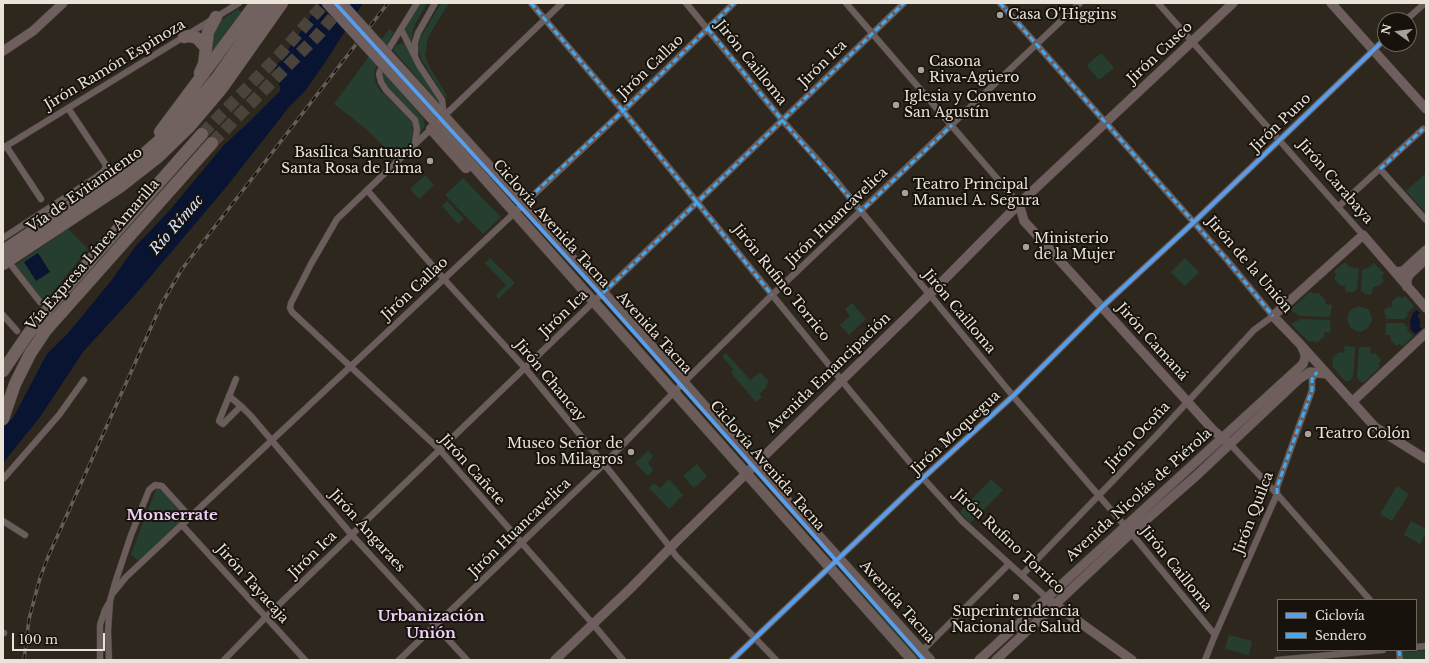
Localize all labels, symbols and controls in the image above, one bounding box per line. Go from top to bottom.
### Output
place label: Casa O'Higgins [1008,7,1117,23]
marker: Casa O'Higgins [995,10,1005,20]
north arrow [1377,12,1417,52]
street label: Jirón Ramón Espinoza [42,16,188,114]
street label: Jirón Cailloma [712,17,790,109]
street label: Jirón Cusco [1124,19,1196,87]
text: N [1378,23,1394,36]
street label: Jirón Callao [615,32,687,102]
street label: Jirón Ica [796,37,850,91]
place label: Casona Riva-Agüero [929,54,1019,86]
marker: Casona Riva-Agüero [916,65,926,75]
place label: Iglesia y Convento San Agustín [904,89,1036,122]
street label: Jirón Puno [1247,90,1315,156]
marker: Iglesia y Convento San Agustín [891,100,901,110]
street label: Jirón Carabaya [1294,136,1376,228]
street label: Vía de Evitamiento [24,144,146,236]
place label: Basílica Santuario Santa Rosa de Lima [281,145,422,178]
marker: Basílica Santuario Santa Rosa de Lima [425,156,435,166]
street label: Ciclovía Avenida Tacna [489,157,613,291]
street label: Jirón Huancavelica [783,164,891,270]
street label: Vía Expresa Línea Amarilla [23,176,163,334]
place label: Teatro Principal Manuel A. Segura [913,177,1039,210]
marker: Teatro Principal Manuel A. Segura [900,188,910,198]
water label: Río Rímac [146,192,208,258]
street label: Jirón de la Unión [1203,213,1295,317]
street label: Jirón Rufino Torrico [729,221,833,345]
place label: Ministerio de la Mujer [1034,231,1115,264]
marker: Ministerio de la Mujer [1021,242,1031,252]
street label: Jirón Callao [378,254,452,324]
street label: Jirón Cailloma [919,267,999,357]
street label: Jirón Ica [537,287,591,341]
street label: Avenida Tacna [613,289,695,377]
street label: Jirón Camaná [1113,300,1191,384]
street label: Avenida Emancipación [764,310,894,436]
street label: Jirón Chancay [511,337,589,425]
street label: Jirón Moquegua [908,387,1004,479]
street label: Ciclovía Avenida Tacna [706,398,828,534]
street label: Jirón Ocoña [1102,399,1174,473]
street label: Avenida Nicolás de Piérola [1063,425,1215,565]
place label: Teatro Colón [1316,426,1410,442]
marker: Teatro Colón [1303,429,1313,439]
street label: Jirón Cañete [436,431,508,509]
place label: Museo Señor de los Milagros [507,436,623,468]
marker: Museo Señor de los Milagros [626,447,636,457]
street label: Jirón Quilca [1231,470,1277,556]
street label: Jirón Huancavelica [466,475,574,581]
street label: Jirón Angaraes [326,486,408,576]
street label: Jirón Rufino Torrico [950,486,1068,598]
district label: Monserrate [126,507,218,525]
street label: Jirón Cailloma [1137,523,1215,615]
street label: Jirón Ica [286,528,340,582]
street label: Jirón Tayacaja [212,541,292,627]
street label: Avenida Tacna [856,558,938,646]
marker: Superintendencia Nacional de Salud [1011,592,1021,602]
legend [1277,599,1417,651]
place label: Superintendencia Nacional de Salud [952,604,1080,636]
district label: Urbanización Unión [377,608,485,643]
text: Ciclovía [1315,608,1365,623]
scale bar [14,625,107,651]
text: Sendero [1315,628,1366,643]
text: 100 m [19,632,58,647]

